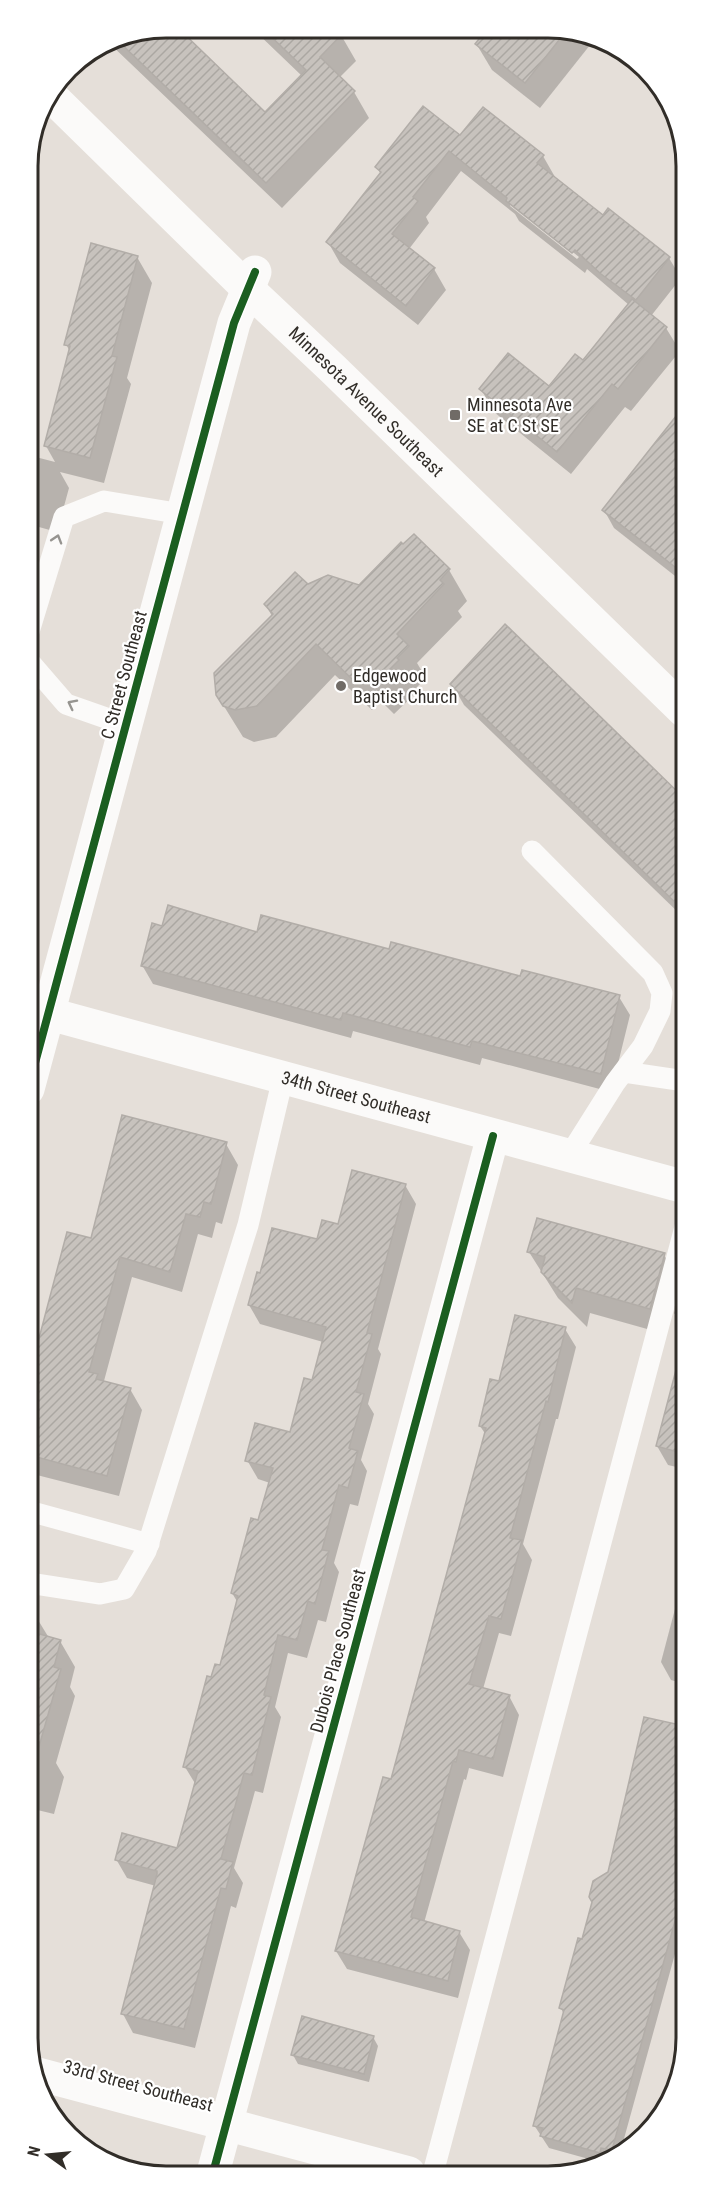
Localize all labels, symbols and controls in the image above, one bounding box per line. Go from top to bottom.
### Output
street label: Minnesota Avenue Southeast [285,322,448,481]
place label: Minnesota Ave SE at C St SE [467,394,572,436]
marker: Minnesota Ave SE at C St SE [448,408,462,422]
one-way arrow [50,534,62,545]
street label: C Street Southeast [96,608,151,741]
place label: Edgewood Baptist Church [353,665,457,707]
marker: Edgewood Baptist Church [334,679,348,693]
one-way arrow [67,700,78,712]
street label: 34th Street Southeast [279,1067,433,1127]
street label: Dubois Place Southeast [306,1567,369,1735]
street label: 33rd Street Southeast [61,2055,215,2116]
north arrow [18,2125,78,2185]
text: N [24,2144,44,2158]

